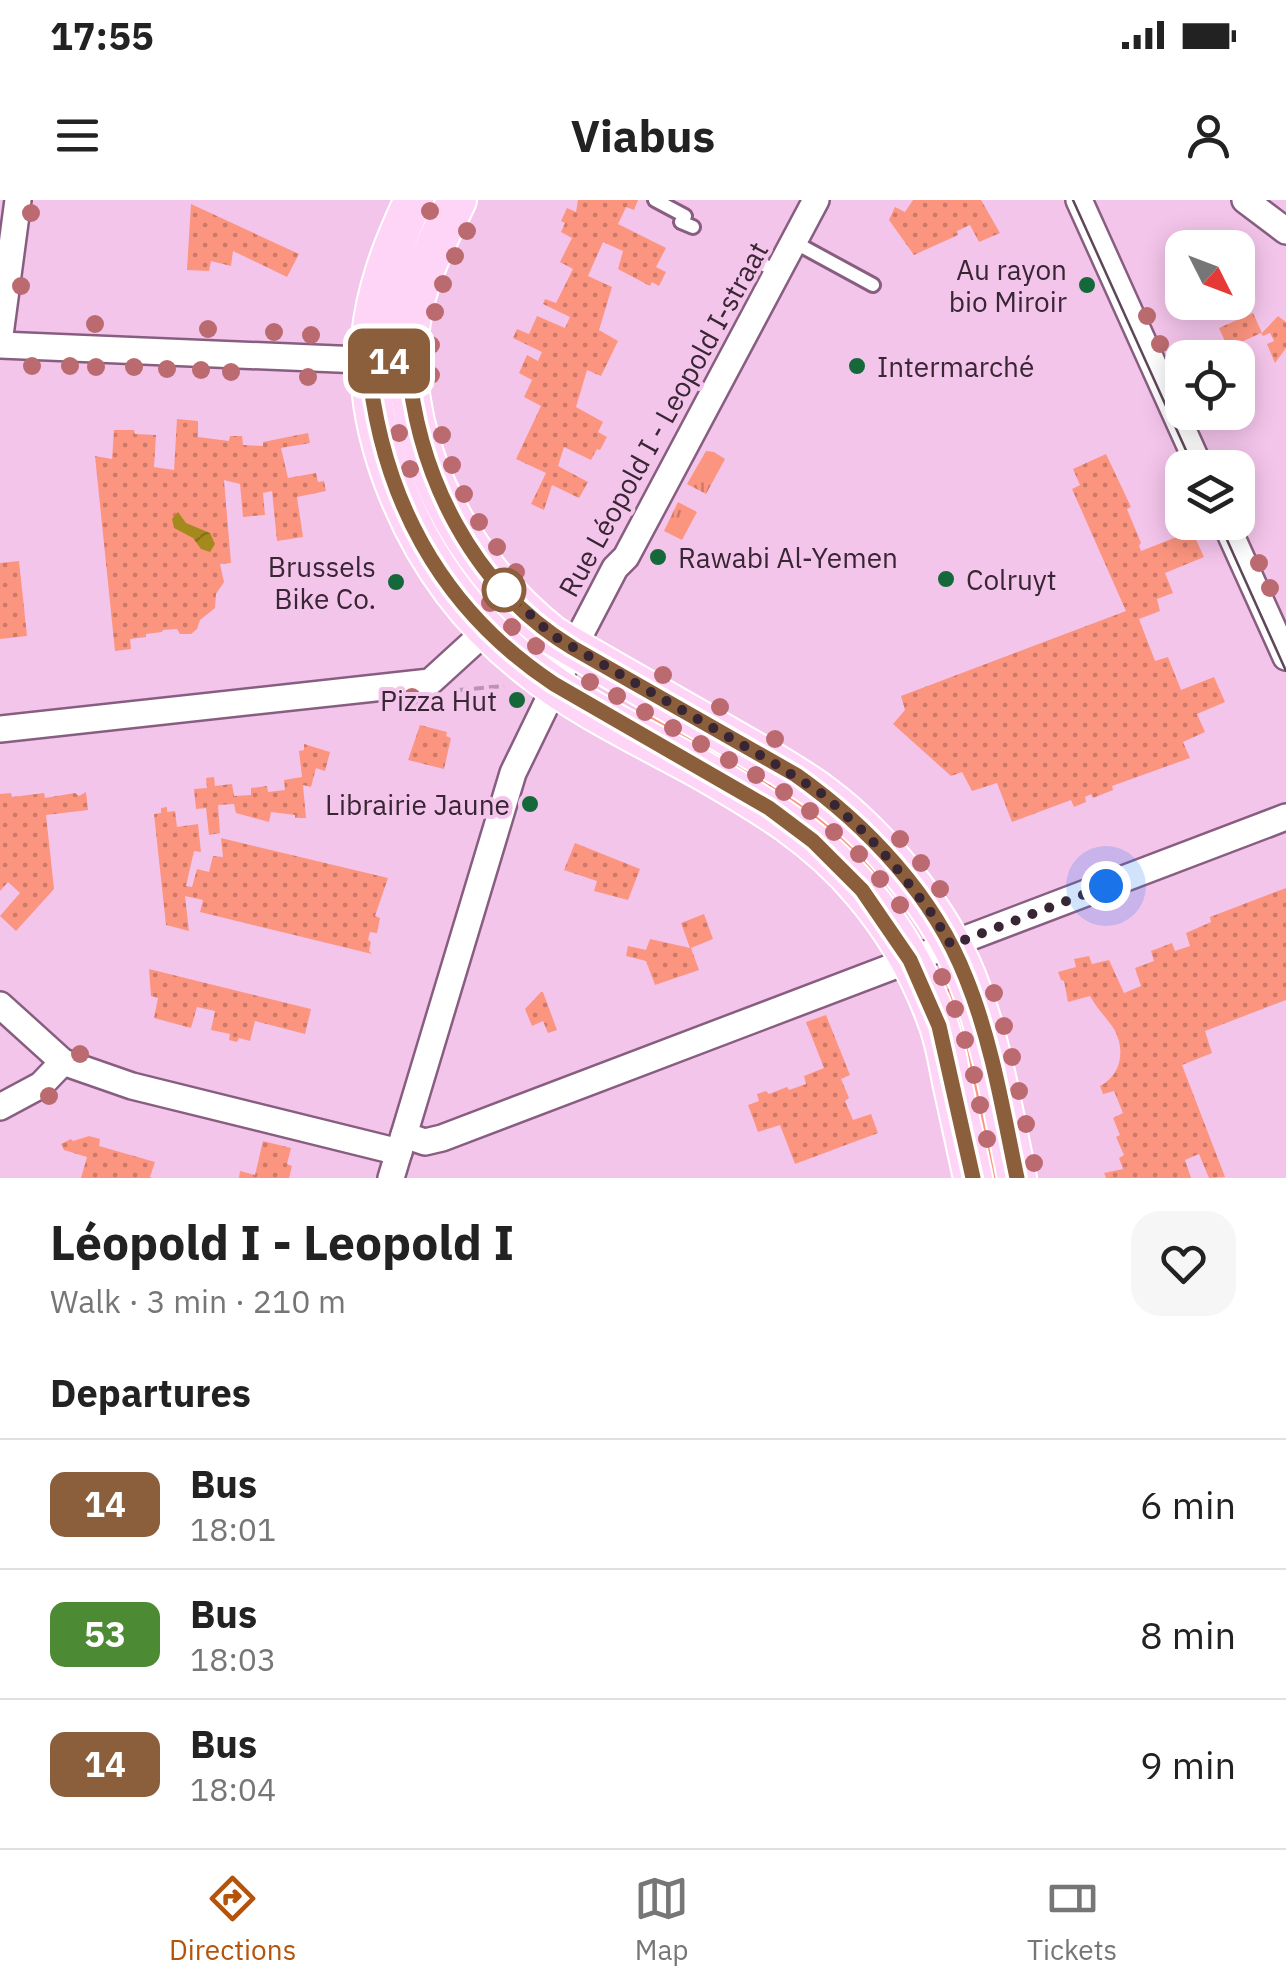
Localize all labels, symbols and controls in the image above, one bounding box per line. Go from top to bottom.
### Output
text: 17:55 [50,11,154,60]
text: Viabus [571,106,715,164]
icon: menu [50,108,105,163]
icon: person [1181,108,1236,163]
north arrow [1165,230,1255,320]
map controls [1165,230,1255,540]
street label: Rue Léopold I - Leopold I-straat [550,235,776,603]
place label: Au rayon bio Miroir [949,251,1067,320]
marker: Au rayon bio Miroir [1076,274,1098,296]
line badge: 14 [344,328,434,394]
text: 14 [368,338,410,384]
button: locate [1165,340,1255,430]
place label: Intermarché [877,348,1034,385]
marker: Intermarché [846,355,868,377]
button: layers [1165,450,1255,540]
place label: Rawabi Al-Yemen [678,539,898,576]
marker: Rawabi Al-Yemen [647,546,669,568]
place label: Brussels Bike Co. [268,548,376,617]
place label: Colruyt [966,561,1057,598]
marker: Colruyt [935,568,957,590]
unlabelled marker [483,569,525,611]
marker: Brussels Bike Co. [385,571,407,593]
place label: Pizza Hut [380,682,497,719]
marker: Pizza Hut [506,689,528,711]
place label: Librairie Jaune [325,786,510,823]
marker: Librairie Jaune [519,793,541,815]
your location [1081,861,1131,911]
text: Léopold I - Leopold I [50,1211,514,1273]
button: heart [1131,1211,1236,1316]
text: Walk · 3 min · 210 m [50,1280,346,1322]
text: Departures [50,1368,251,1417]
text: Bus [190,1459,257,1508]
text: 6 min [1140,1480,1236,1529]
text: 14 [84,1481,126,1527]
text: 18:01 [190,1508,276,1550]
text: Bus [190,1589,257,1638]
text: 8 min [1140,1610,1236,1659]
text: 53 [84,1611,126,1657]
text: 18:03 [190,1638,276,1680]
text: Bus [190,1719,257,1768]
text: 9 min [1140,1740,1236,1789]
text: 14 [84,1741,126,1787]
text: 18:04 [190,1768,276,1810]
tab: Directions [169,1871,296,1968]
tab: Map [634,1871,689,1968]
tab: Tickets [1027,1871,1117,1968]

